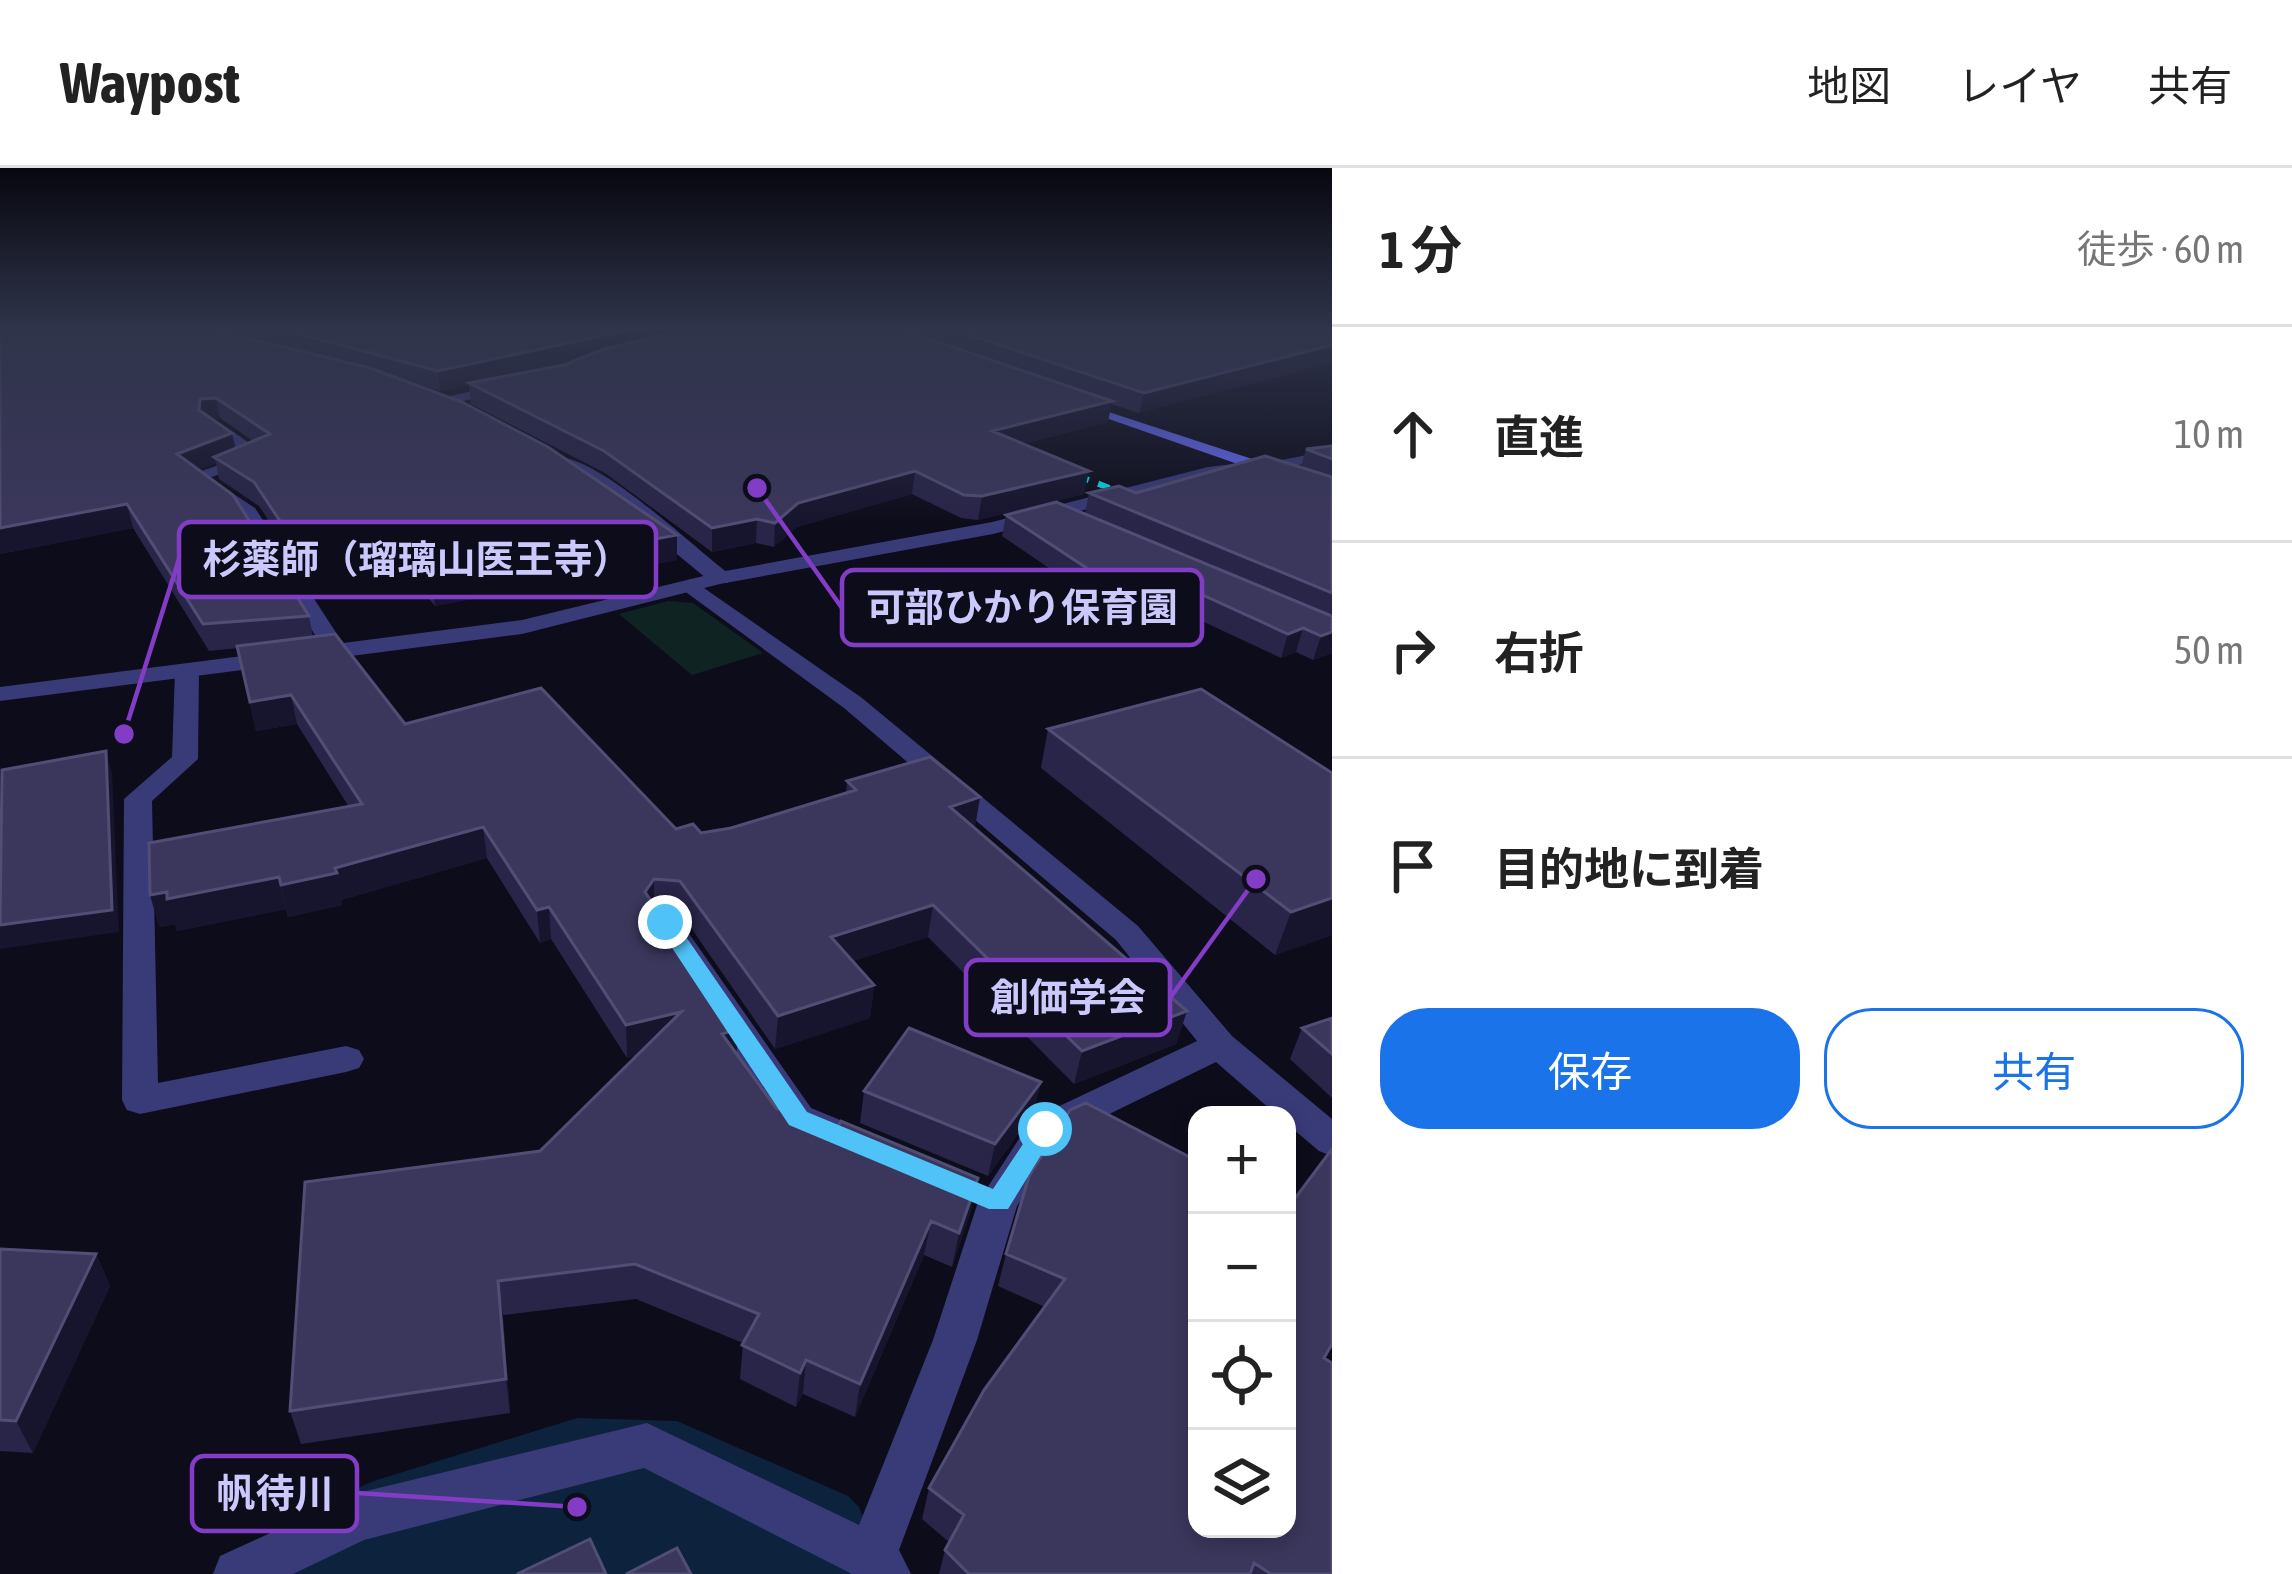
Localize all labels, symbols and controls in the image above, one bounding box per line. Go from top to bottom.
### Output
text: Waypost [60,50,240,115]
text: 地図 [1807,62,1891,110]
text: レイヤ [1957,62,2082,110]
text: 共有 [2148,62,2232,110]
text: 1 分 [1380,220,1462,279]
text: 徒歩 · 60 m [2077,227,2244,271]
icon: ahead [1380,401,1446,467]
text: 直進 [1494,411,1584,463]
text: 10 m [2174,412,2244,456]
callout: 杉薬師（瑠璃山医王寺） [179,522,656,597]
text: 杉薬師（瑠璃山医王寺） [202,537,632,581]
callout: 可部ひかり保育園 [842,570,1202,645]
text: 可部ひかり保育園 [866,585,1178,629]
icon: right [1380,617,1446,683]
text: 右折 [1494,627,1584,679]
text: 50 m [2174,628,2244,672]
icon: arrive [1380,833,1446,899]
text: 目的地に到着 [1494,843,1764,895]
route end [638,895,692,949]
callout: 創価学会 [966,960,1170,1035]
text: 創価学会 [990,975,1146,1019]
button: 保存 [1380,1008,1800,1129]
button: 共有 [1824,1008,2244,1129]
route start [1018,1102,1072,1156]
map controls [1188,1106,1296,1538]
button: + [1188,1106,1296,1214]
button: − [1188,1214,1296,1322]
button: locate [1188,1322,1296,1430]
button: layers [1188,1430,1296,1538]
callout: 帆待川 [192,1456,357,1531]
text: 帆待川 [216,1471,334,1515]

